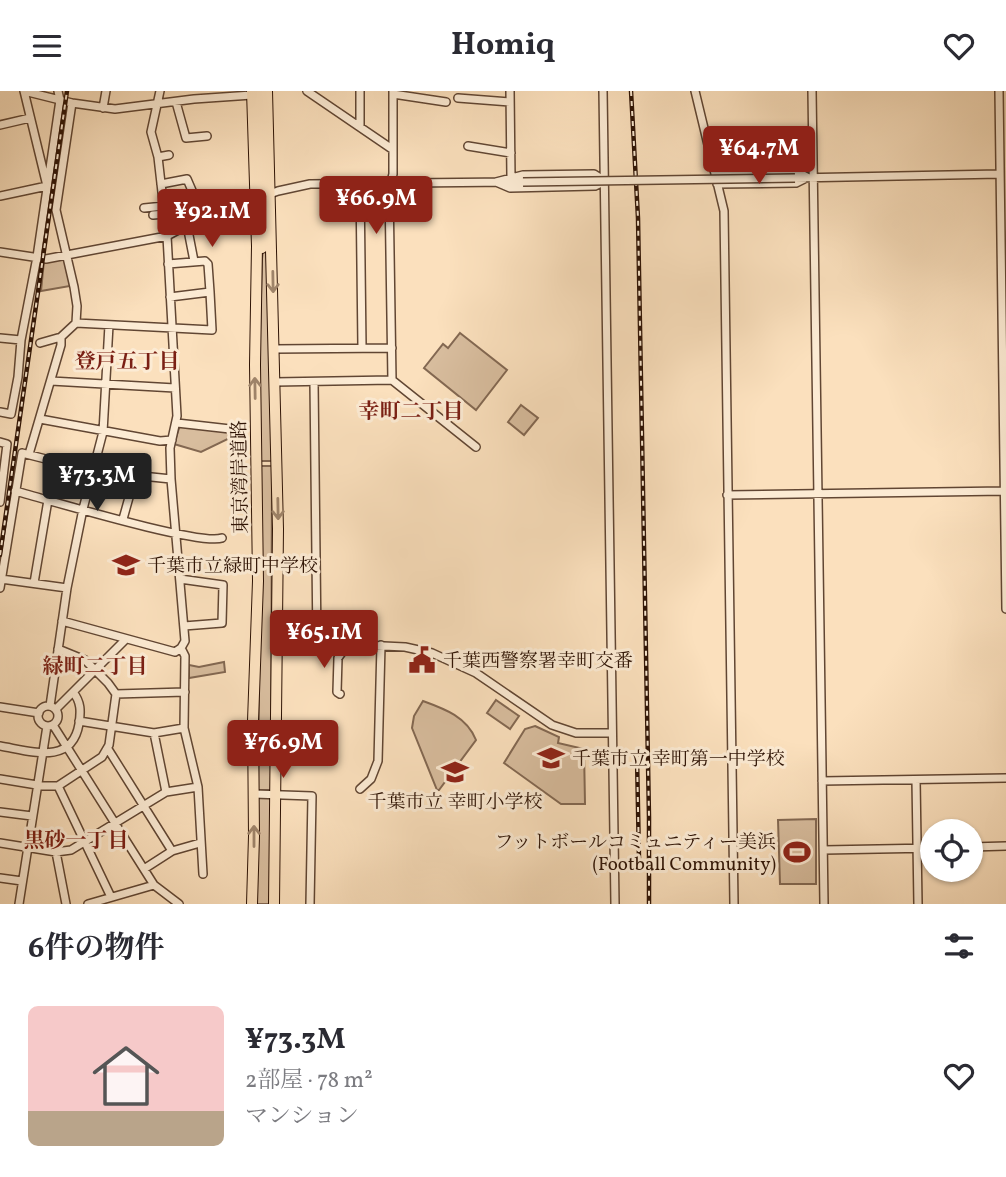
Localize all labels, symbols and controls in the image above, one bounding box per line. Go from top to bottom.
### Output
text: Homiq [451,24,555,68]
icon: menu [28,27,66,65]
icon: heart [940,27,978,65]
pin: ¥64.7M [702,127,816,186]
text: ¥64.7M [719,133,799,165]
pin: ¥66.9M [319,177,433,236]
text: ¥66.9M [335,183,417,215]
pin: ¥92.1M [155,190,269,249]
text: ¥92.1M [173,196,251,228]
one-way arrow [266,270,280,293]
district label: 登戸五丁目 [75,348,180,377]
one-way arrow [248,377,262,400]
district label: 幸町二丁目 [359,398,464,427]
street label: 東京湾岸道路 [227,420,255,534]
pin: ¥73.3M [40,453,154,513]
text: ¥73.3M [59,460,135,492]
one-way arrow [271,497,285,520]
school or university icon: 千葉市立緑町中学校 [111,550,141,580]
place label: 千葉市立緑町中学校 [147,554,318,580]
pin: ¥65.1M [267,611,381,670]
text: ¥65.1M [286,617,362,649]
public building icon: 千葉西警察署幸町交番 [407,645,437,675]
place label: 千葉西警察署幸町交番 [443,649,633,675]
district label: 緑町二丁目 [43,653,148,682]
pin: ¥76.9M [226,721,340,780]
text: ¥76.9M [243,727,323,759]
school or university icon: 千葉市立 幸町第一中学校 [536,743,566,773]
place label: 千葉市立 幸町第一中学校 [572,747,785,773]
school or university icon: 千葉市立 幸町小学校 [440,757,470,787]
place label: 千葉市立 幸町小学校 [368,790,542,816]
map controls [920,819,983,882]
button: locate [920,819,983,882]
one-way arrow [247,825,261,848]
district label: 黒砂一丁目 [24,827,129,856]
place label: フットボールコミュニティー美浜 (Football Community) [495,830,776,878]
sports icon: フットボールコミュニティー美浜 (Football Community) [782,837,812,867]
icon: filters [940,927,978,965]
text: 6件の物件 [28,928,164,970]
text: ¥73.3M [245,1019,345,1061]
icon: home [84,1034,168,1118]
icon: heart [940,1057,978,1095]
text: 2部屋 · 78 m² [245,1065,373,1097]
text: マンション [245,1101,359,1133]

